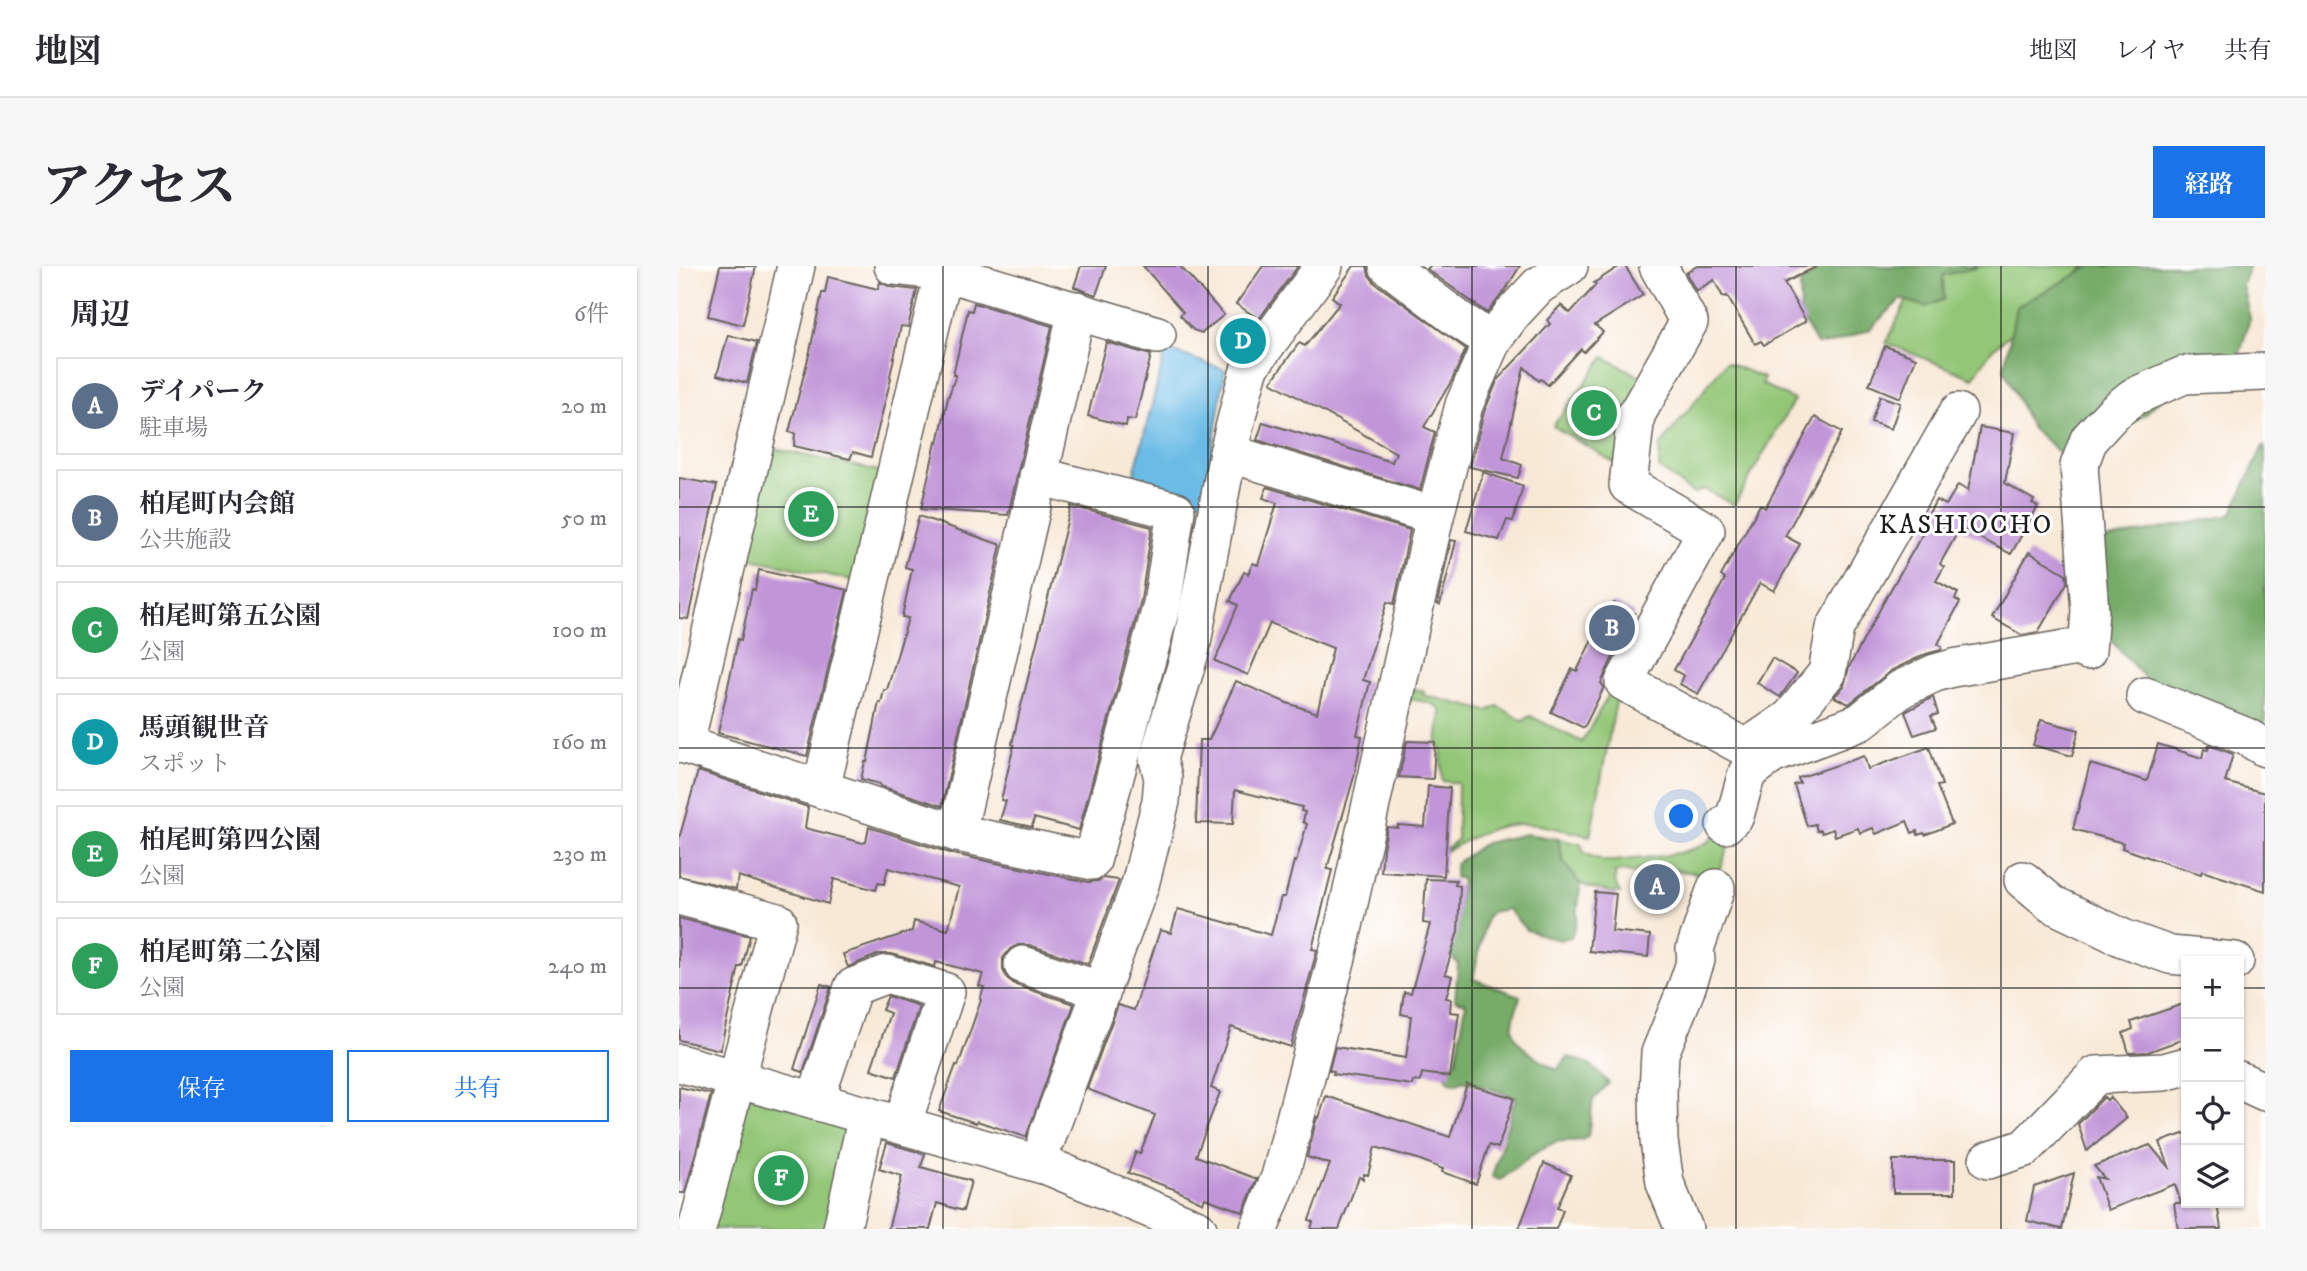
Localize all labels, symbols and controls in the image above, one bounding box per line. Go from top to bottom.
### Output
text: 地図 [35,32,101,73]
text: 地図 [2029,36,2077,66]
text: レイヤ [2115,36,2186,66]
text: 共有 [2224,36,2272,66]
button: 経路 [2153,146,2265,218]
text: アクセス [42,157,237,219]
text: 周辺 [70,297,130,334]
text: 6件 [574,300,609,329]
pin: D [1220,315,1266,367]
text: デイパーク [139,376,267,409]
pin: C [1571,387,1617,439]
text: A [88,392,102,421]
text: 20 m [561,392,607,421]
text: 駐車場 [139,414,208,443]
text: 柏尾町内会館 [139,488,295,521]
pin: E [788,488,834,540]
text: B [88,504,102,533]
text: 50 m [561,504,607,533]
district label: KASHIOCHO [1879,509,2053,542]
text: 公共施設 [139,526,231,555]
text: 柏尾町第五公園 [139,600,321,633]
pin: B [1589,602,1635,654]
text: C [87,616,103,645]
text: 100 m [552,616,607,645]
text: 公園 [139,638,185,667]
text: 馬頭観世音 [139,712,269,745]
text: D [86,728,104,757]
text: 160 m [552,728,607,757]
text: スポット [139,750,231,779]
your location [1664,799,1698,833]
text: 柏尾町第四公園 [139,824,321,857]
text: E [87,840,103,869]
text: 230 m [553,840,607,869]
pin: A [1634,861,1680,913]
text: 公園 [139,862,185,891]
text: 柏尾町第二公園 [139,936,321,969]
text: F [88,952,102,981]
text: 240 m [548,952,607,981]
map controls [2181,956,2244,1208]
button: + [2181,956,2244,1019]
text: 公園 [139,974,185,1003]
button: − [2181,1019,2244,1082]
button: 保存 [70,1050,333,1122]
button: 共有 [347,1050,609,1122]
button: locate [2181,1082,2244,1145]
button: layers [2181,1145,2244,1208]
pin: F [758,1152,804,1204]

